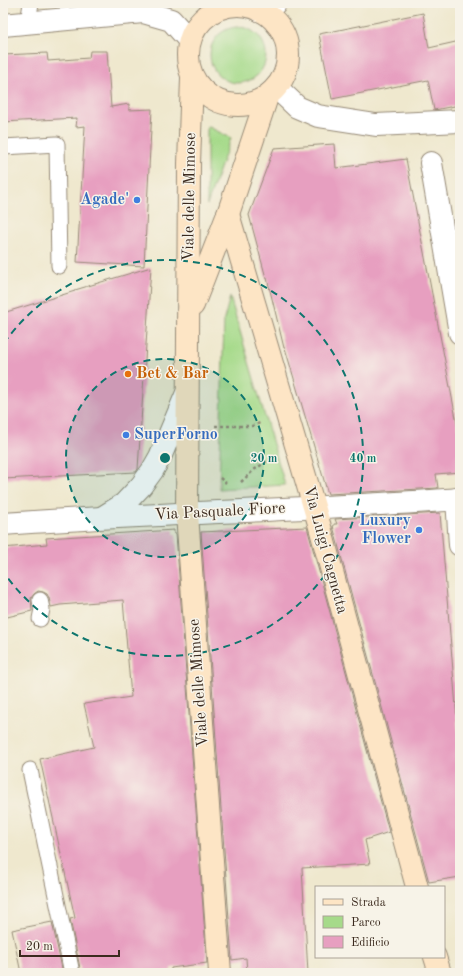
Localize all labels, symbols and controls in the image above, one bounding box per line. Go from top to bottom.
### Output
street label: Viale delle Mimose [181,132,199,262]
place label: Agade' [80,192,129,208]
marker: Agade' [132,195,142,205]
place label: Bet & Bar [136,366,209,382]
marker: Bet & Bar [123,369,133,379]
place label: SuperForno [134,427,218,443]
marker: SuperForno [121,430,131,440]
centre of rings [158,451,172,465]
text: 20 m [251,453,278,465]
text: 40 m [350,453,377,465]
street label: Via Luigi Cagnetta [300,484,350,616]
street label: Via Pasquale Fiore [154,501,286,523]
place label: Luxury Flower [359,513,411,547]
marker: Luxury Flower [414,525,424,535]
street label: Viale delle Mimose [187,618,211,748]
legend [315,886,445,958]
text: Strada [351,897,386,909]
text: Parco [351,917,381,929]
scale bar [20,932,119,958]
text: Edificio [351,937,390,949]
text: 20 m [26,941,53,953]

